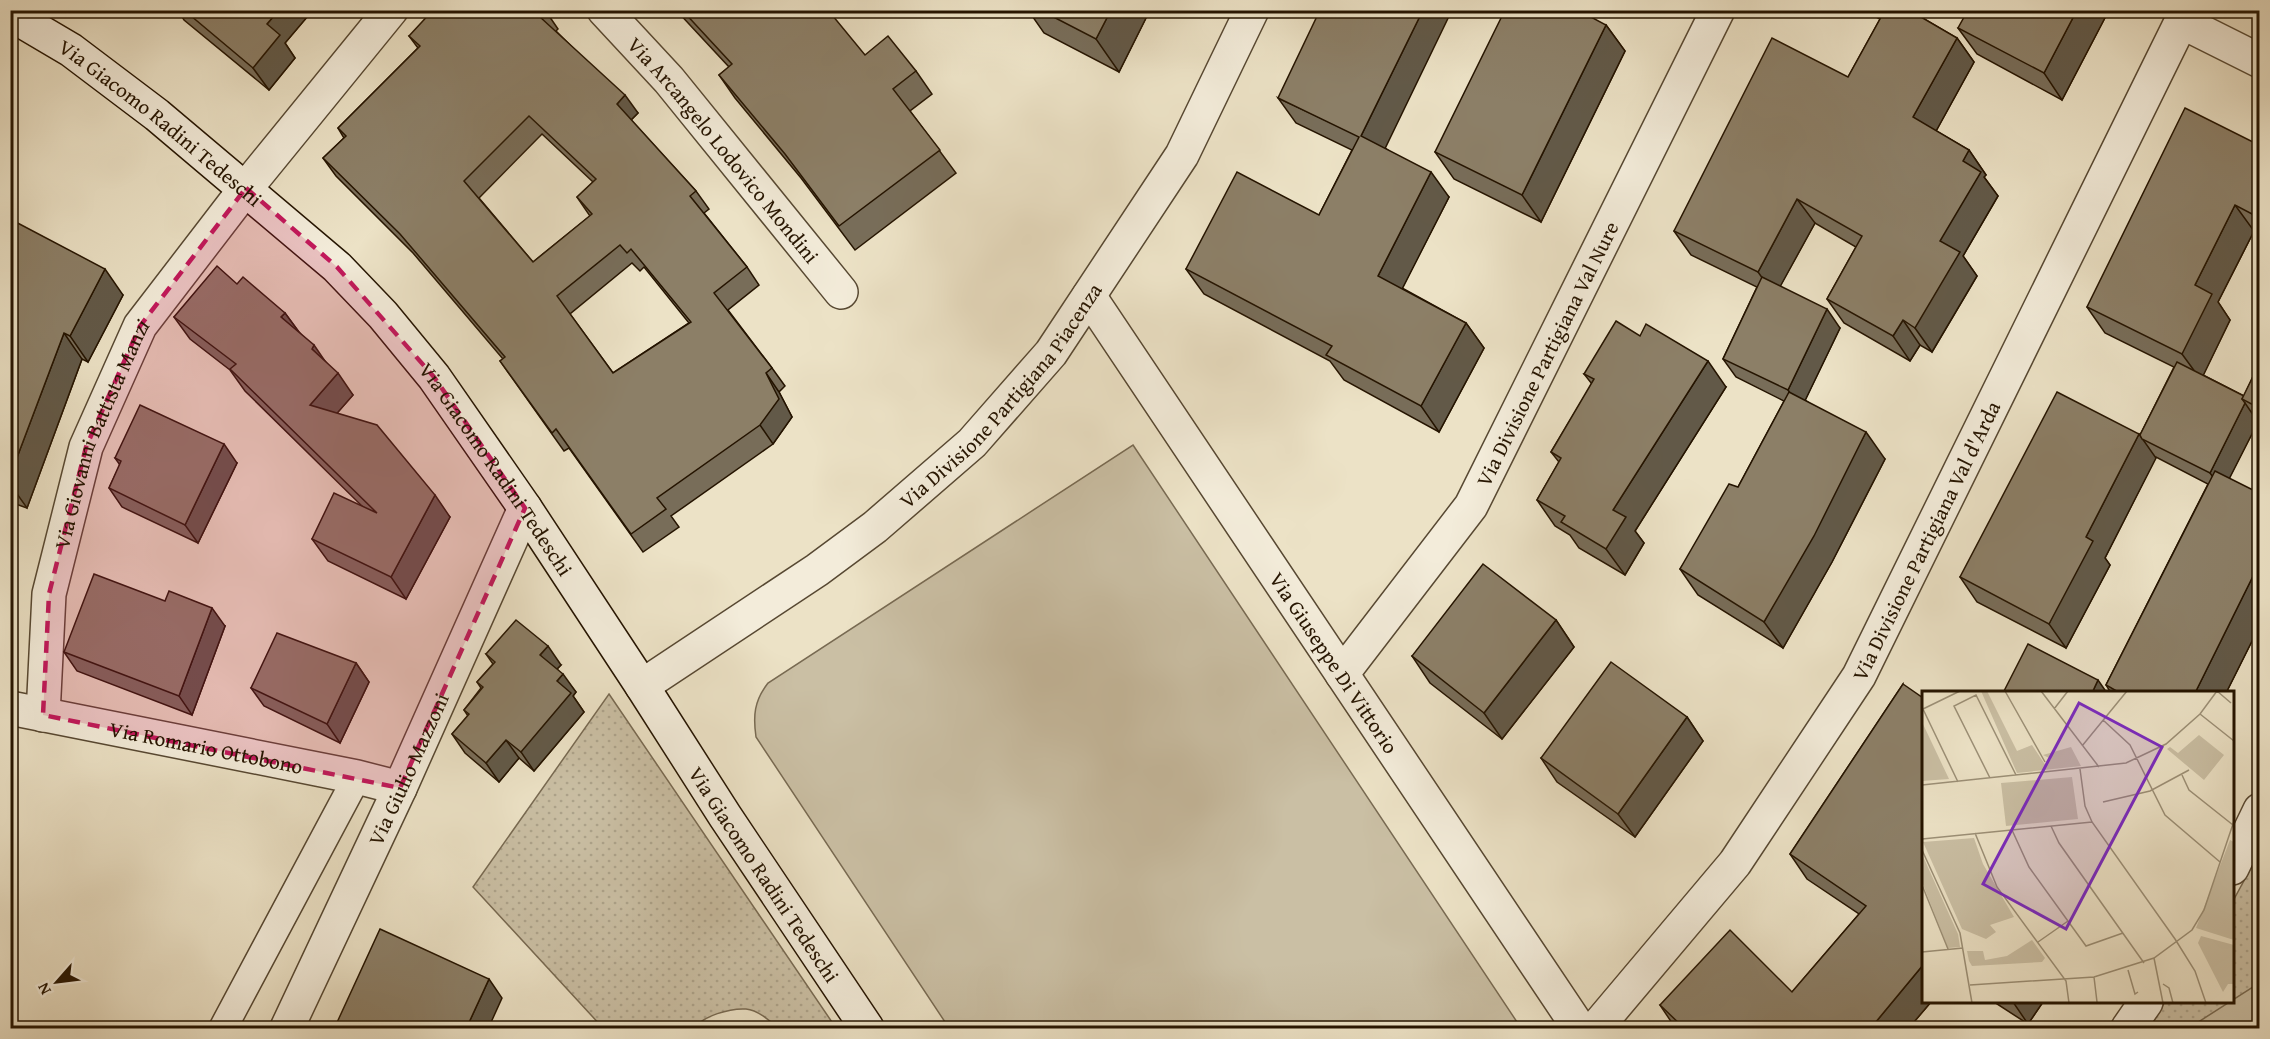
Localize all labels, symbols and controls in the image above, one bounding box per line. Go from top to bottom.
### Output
street label: Via Arcangelo Lodovico Mondini [621,29,827,270]
street label: Via Giacomo Radini Tedeschi [53,31,270,213]
street label: Via Divisione Partigiana Val Nure [1468,216,1626,492]
street label: Via Divisione Partigiana Piacenza [892,276,1109,515]
street label: Via Giovanni Battista Manzi [45,311,156,552]
street label: Via Giacomo Radini Tedeschi [412,355,581,582]
street label: Via Divisione Partigiana Val d'Arda [1844,395,2008,686]
street label: Via Giuseppe Di Vittorio [1262,565,1406,760]
street label: Via Giulio Mazzoni [360,687,456,850]
inset map [1922,691,2234,1003]
street label: Via Romario Ottobono [107,713,306,781]
street label: Via Giacomo Radini Tedeschi [682,760,848,988]
north arrow [27,952,87,1012]
text: N [31,978,57,999]

